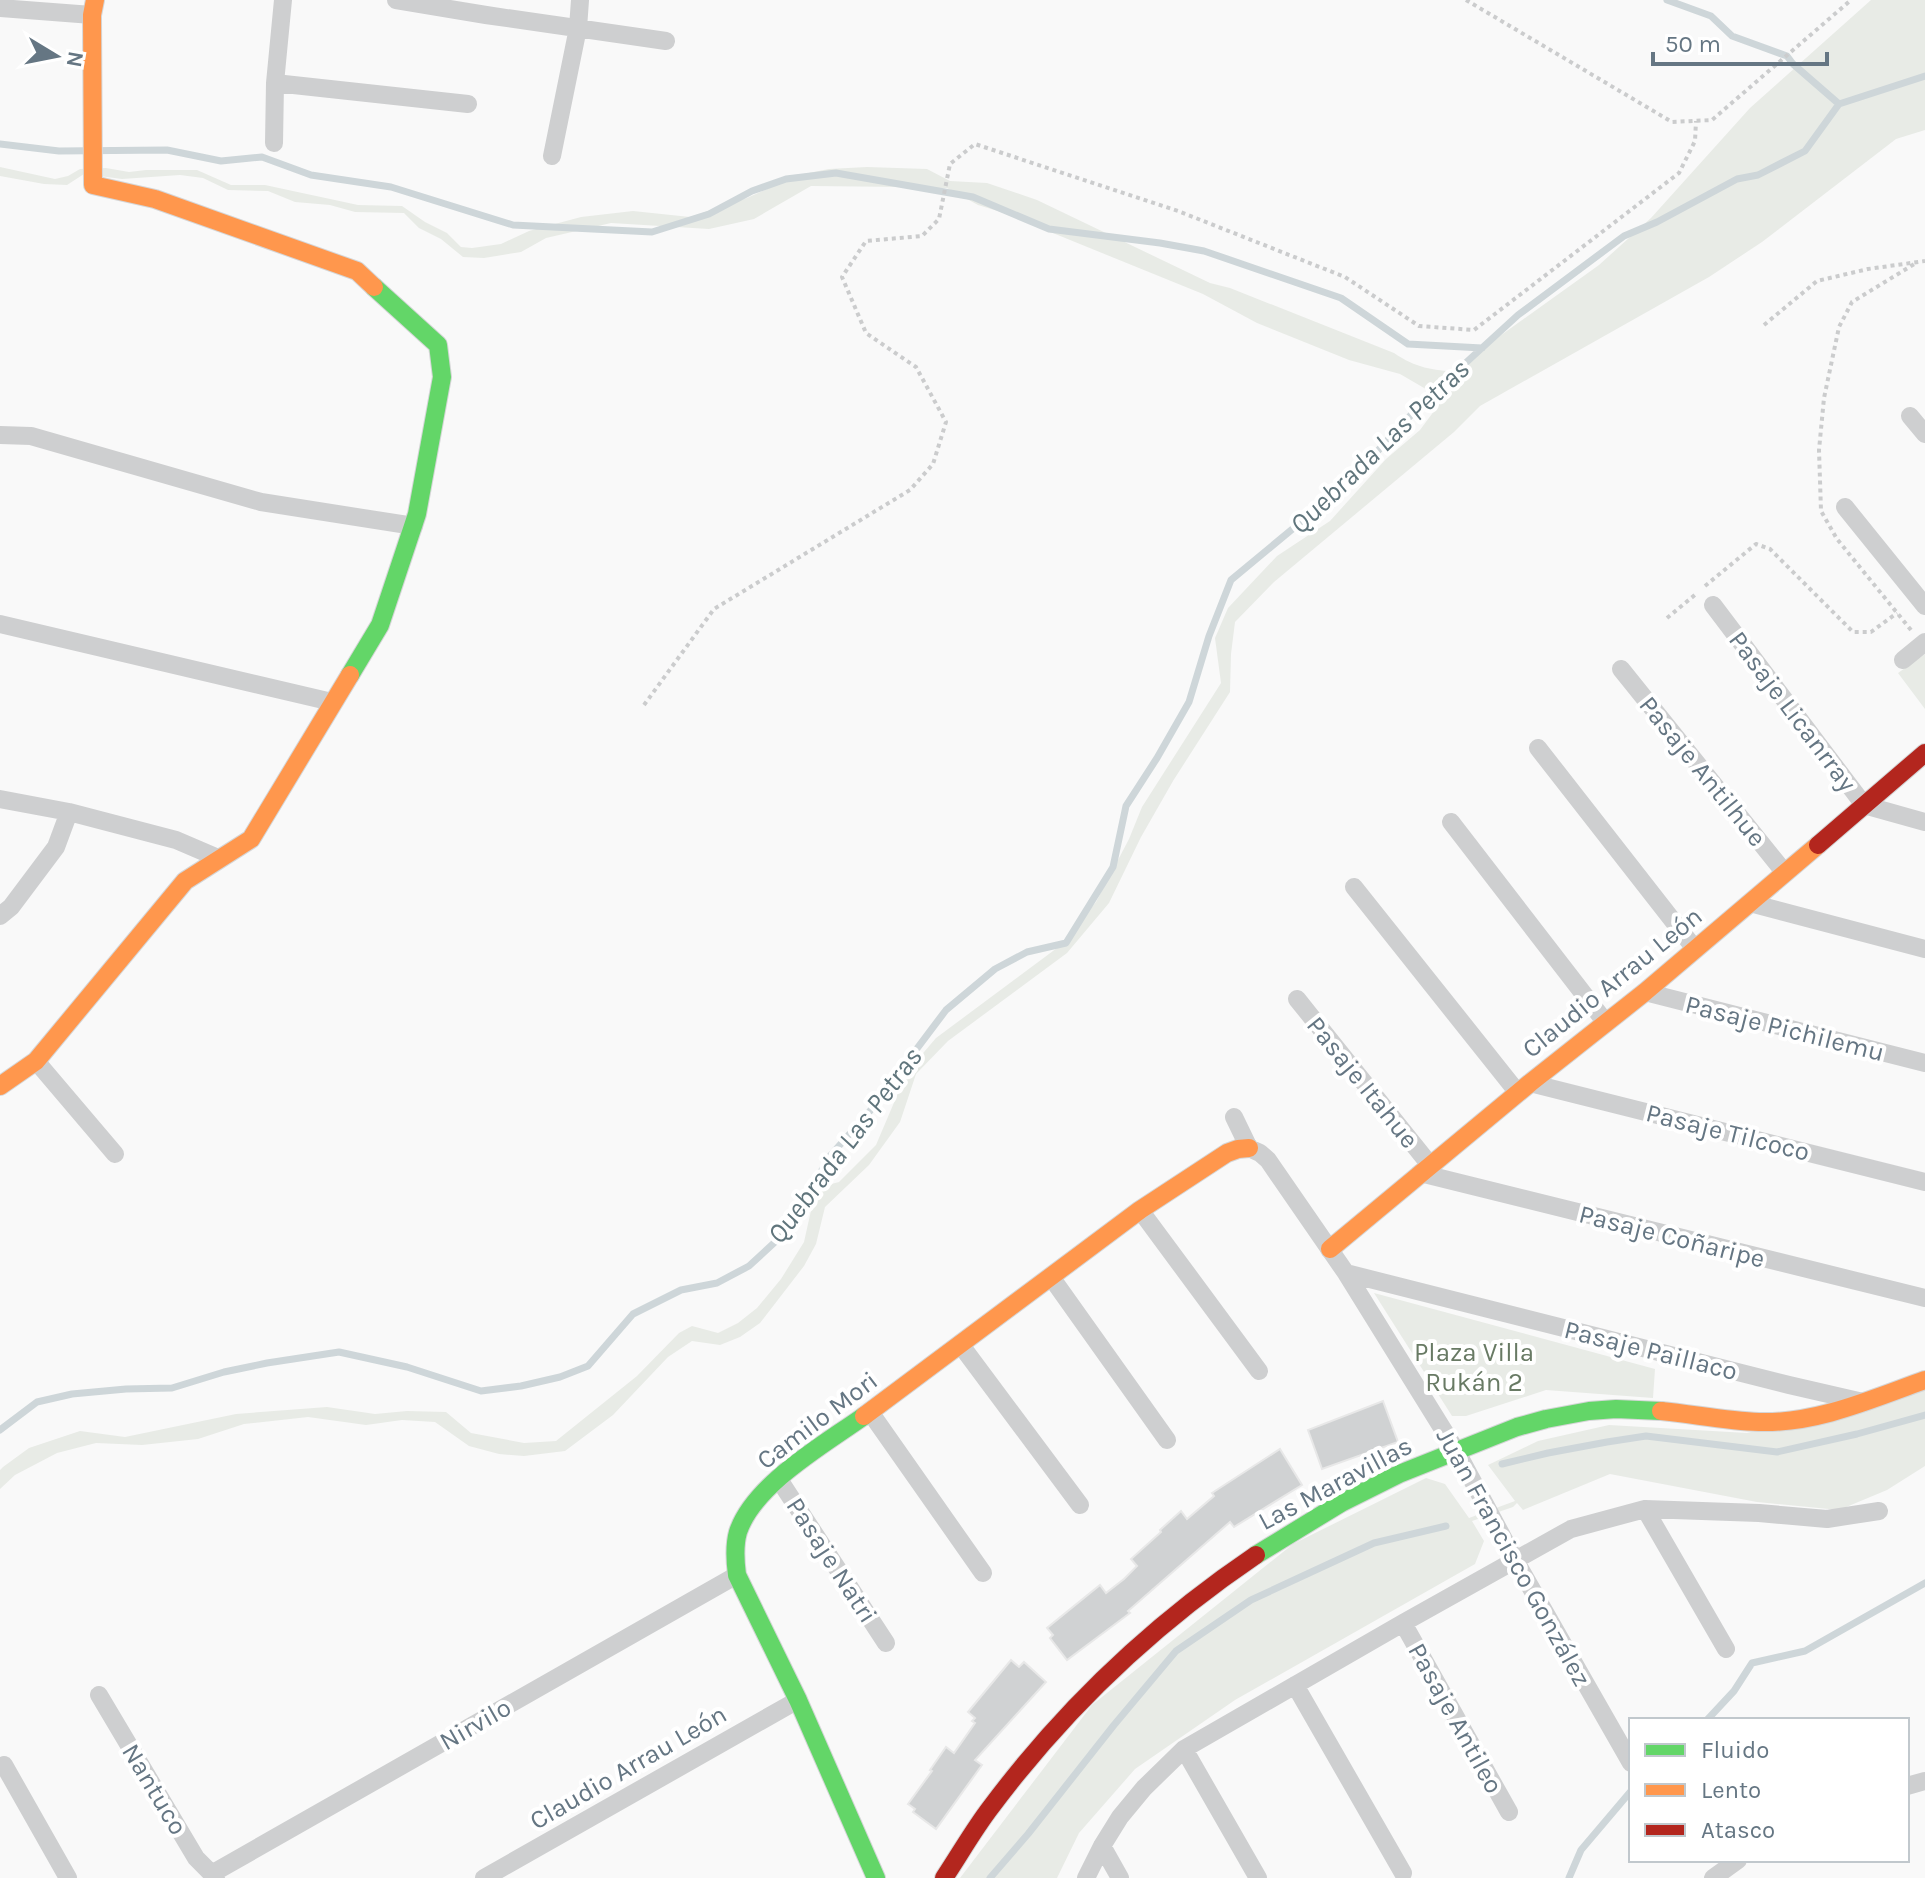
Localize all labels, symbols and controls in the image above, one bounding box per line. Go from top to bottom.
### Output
north arrow [16,16,96,96]
scale bar [1653,16,1827,66]
text: 50 m [1665,30,1721,58]
text: N [61,49,89,69]
water label: Quebrada Las Petras [1283,352,1476,540]
street label: Pasaje Licanrray [1722,625,1863,798]
street label: Pasaje Antilhue [1632,690,1773,853]
street label: Claudio Arrau León [1516,900,1708,1064]
street label: Pasaje Pichilemu [1682,989,1888,1068]
street label: Pasaje Itahue [1300,1010,1425,1154]
water label: Quebrada Las Petras [760,1041,929,1250]
street label: Pasaje Tilcoco [1643,1097,1813,1168]
street label: Pasaje Coñaripe [1576,1198,1768,1275]
street label: Pasaje Paillaco [1561,1314,1741,1387]
park label: Plaza Villa Rukán 2 [1414,1337,1534,1398]
street label: Camilo Mori [751,1365,884,1476]
street label: Juan Francisco González [1430,1423,1598,1692]
street label: Las Maravillas [1253,1430,1417,1537]
street label: Pasaje Natri [780,1492,884,1629]
street label: Pasaje Antileo [1401,1638,1510,1799]
street label: Nirvilo [434,1692,516,1757]
street label: Claudio Arrau León [524,1698,732,1836]
legend [1629,1718,1909,1862]
text: Fluido [1701,1736,1769,1764]
street label: Nantuco [115,1738,194,1841]
text: Lento [1701,1776,1761,1804]
text: Atasco [1701,1816,1775,1844]

